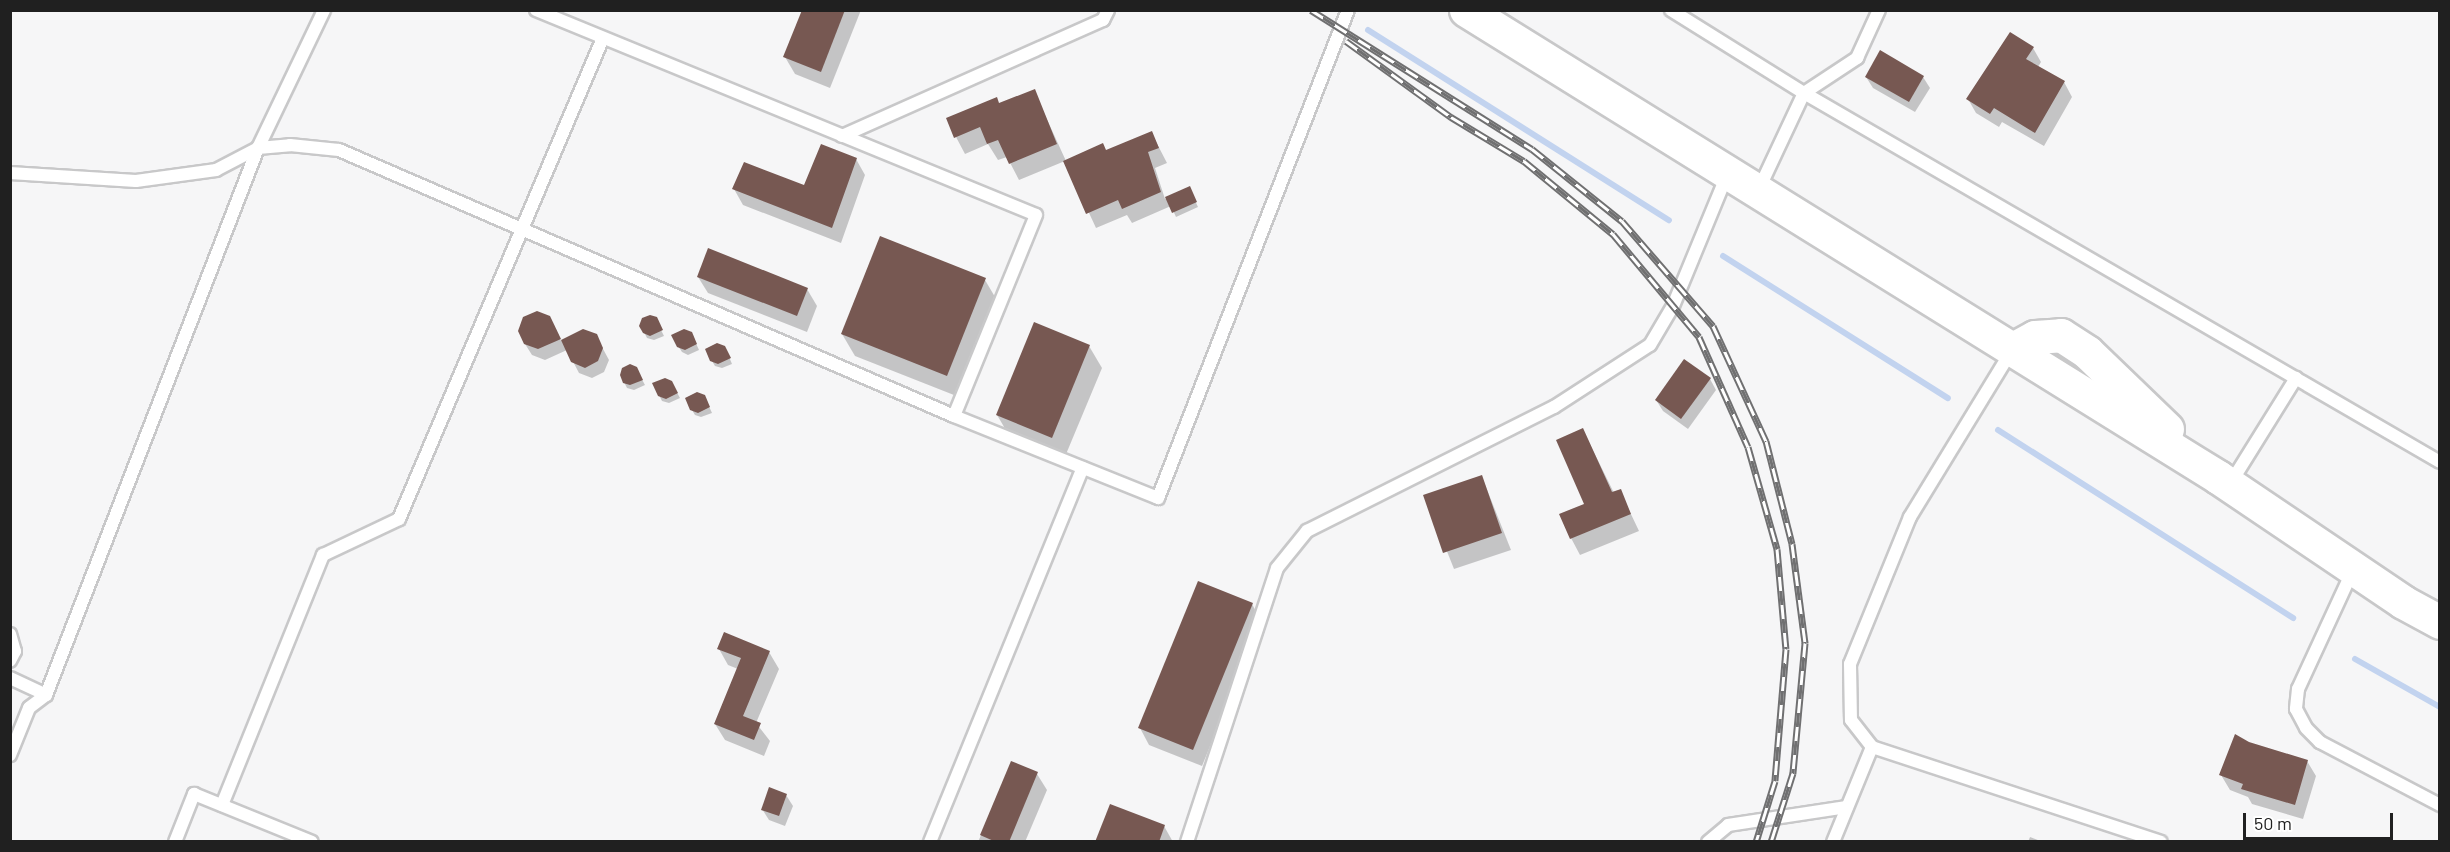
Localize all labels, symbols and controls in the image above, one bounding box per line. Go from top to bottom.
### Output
scale bar [2246,801,2396,839]
text: 50 m [2254,812,2292,834]

